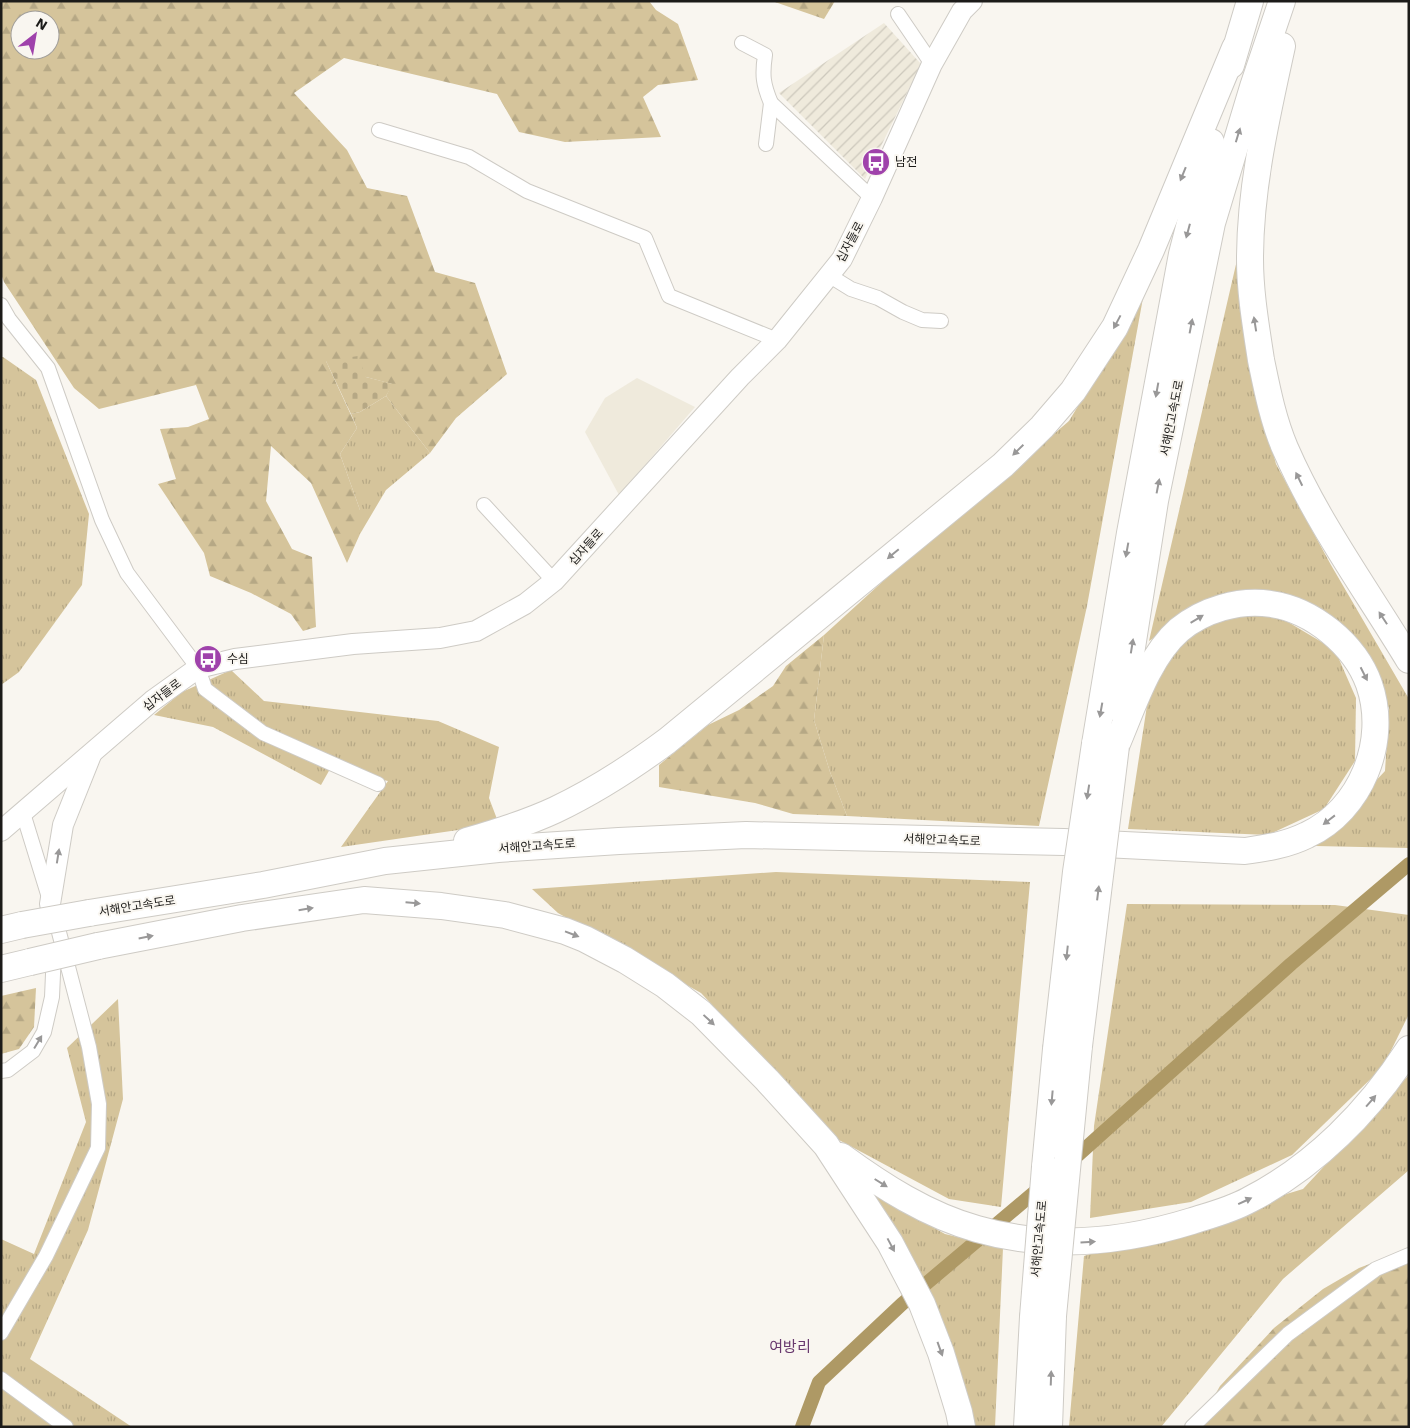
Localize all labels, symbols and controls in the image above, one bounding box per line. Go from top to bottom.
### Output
north arrow [10,10,60,60]
text: N [33,14,50,33]
one-way arrow [1235,127,1243,142]
bus stop icon: 남전 [861,147,891,177]
place label: 남전 [895,155,917,169]
one-way arrow [1178,167,1186,181]
street label: 십자들로 [833,219,867,265]
one-way arrow [1184,223,1192,238]
one-way arrow [1113,315,1121,330]
one-way arrow [1251,315,1259,331]
one-way arrow [1187,318,1195,334]
street label: 서해안고속도로 [1158,379,1186,457]
one-way arrow [1152,383,1160,399]
one-way arrow [1012,444,1024,456]
one-way arrow [1295,472,1303,486]
one-way arrow [1155,477,1163,493]
street label: 십자들로 [566,526,606,568]
one-way arrow [1123,542,1131,558]
one-way arrow [887,549,900,560]
one-way arrow [1378,611,1388,625]
one-way arrow [1190,614,1203,623]
one-way arrow [1128,638,1136,654]
bus stop icon: 수심 [193,644,223,674]
place label: 수심 [227,652,249,666]
one-way arrow [1360,667,1368,681]
street label: 십자들로 [140,676,184,714]
one-way arrow [1096,703,1104,719]
one-way arrow [1083,784,1091,800]
one-way arrow [1323,815,1336,826]
street label: 서해안고속도로 [903,832,981,848]
street label: 서해안고속도로 [498,836,576,856]
one-way arrow [54,848,62,864]
one-way arrow [1094,885,1102,901]
street label: 서해안고속도로 [98,893,176,919]
one-way arrow [405,899,421,907]
one-way arrow [298,904,314,912]
one-way arrow [565,930,580,938]
one-way arrow [139,933,154,941]
one-way arrow [1063,945,1071,961]
one-way arrow [702,1014,714,1026]
one-way arrow [34,1035,43,1048]
one-way arrow [1048,1090,1056,1106]
one-way arrow [1365,1095,1377,1107]
one-way arrow [874,1178,887,1188]
one-way arrow [1238,1197,1252,1205]
street label: 서해안고속도로 [1029,1200,1049,1278]
one-way arrow [887,1237,895,1252]
one-way arrow [1081,1237,1097,1245]
district label: 여방리 [769,1338,811,1356]
one-way arrow [937,1342,944,1357]
one-way arrow [1047,1370,1055,1386]

